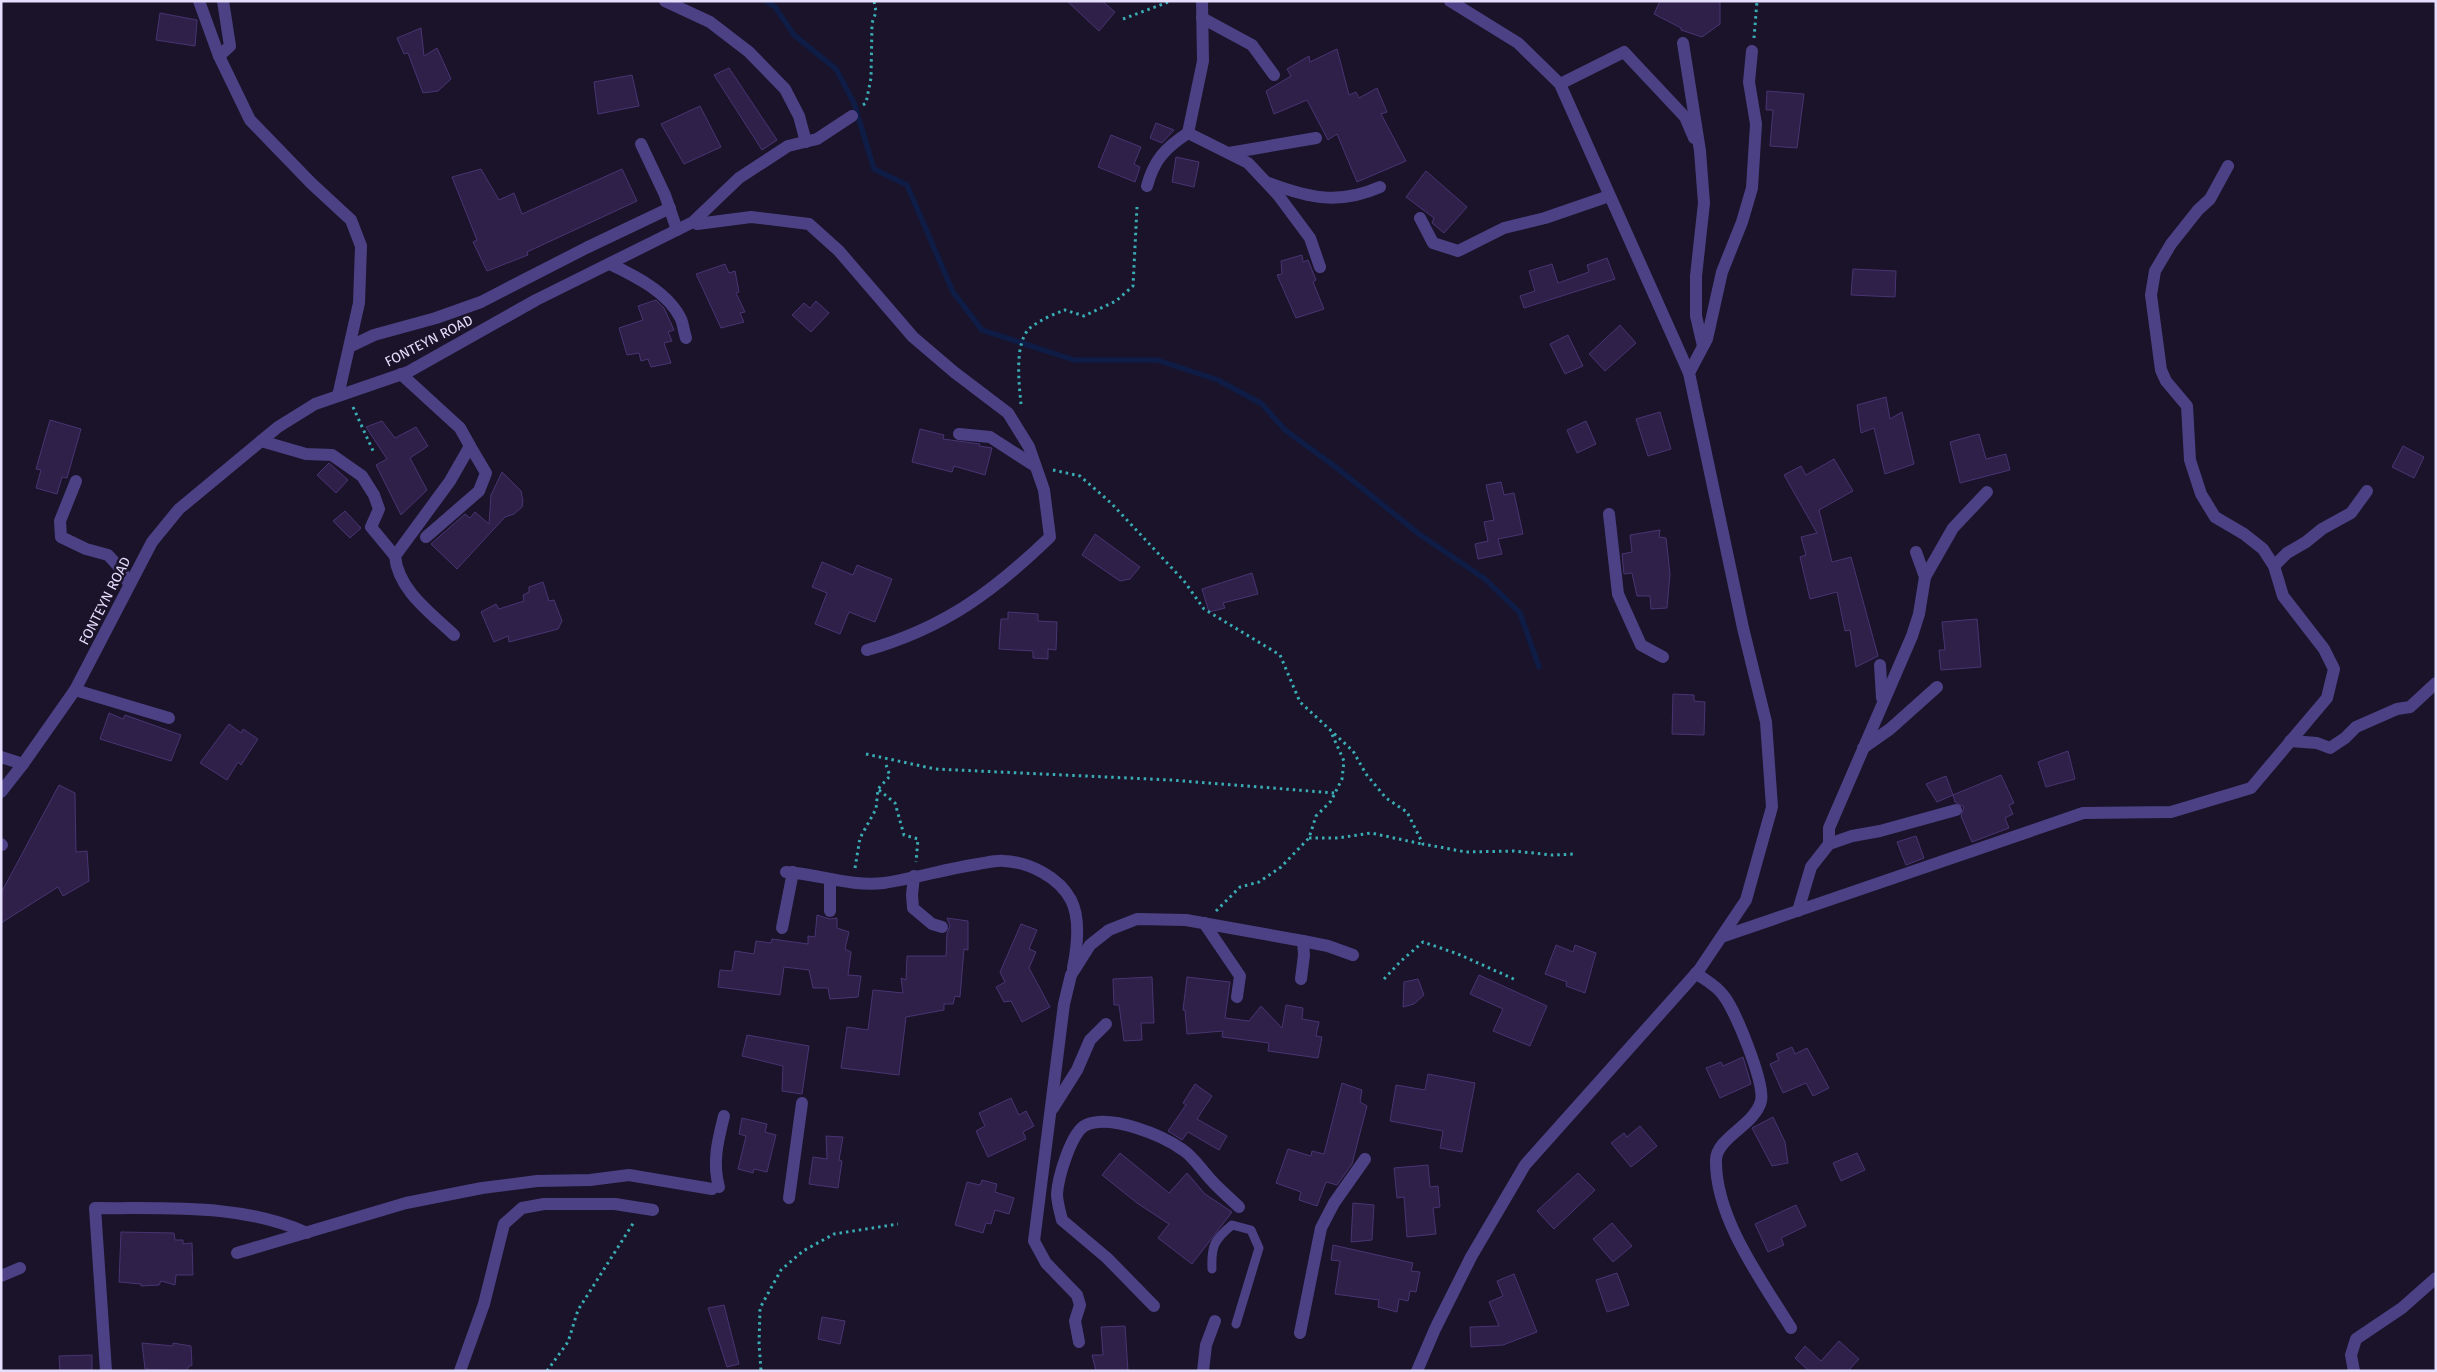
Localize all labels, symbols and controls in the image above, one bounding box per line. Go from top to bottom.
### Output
street label: FONTEYN ROAD [382,312,476,370]
street label: FONTEYN ROAD [76,554,134,648]

